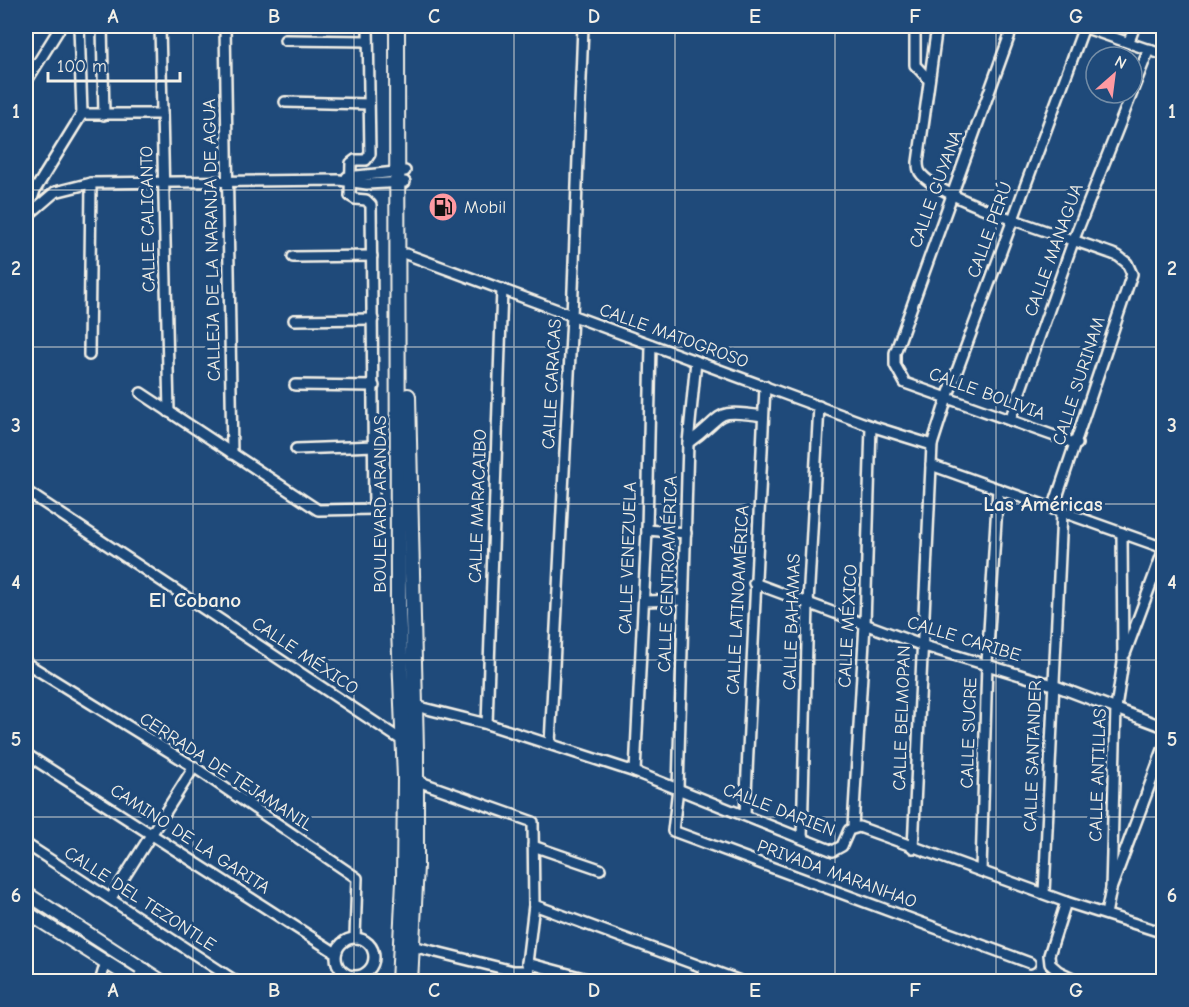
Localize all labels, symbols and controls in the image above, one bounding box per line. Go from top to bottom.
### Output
text: A [107,5,119,28]
text: B [268,5,280,28]
text: C [428,5,440,28]
text: D [588,5,600,28]
text: E [749,5,761,28]
text: F [909,5,921,28]
text: G [1069,5,1083,28]
scale bar [48,45,180,83]
north arrow [1084,45,1144,105]
text: N [1112,52,1129,73]
text: 100 m [57,56,107,77]
street label: CALLEJA DE LA NARANJA DE AGUA [199,98,225,382]
text: 1 [12,100,20,123]
text: 1 [1168,100,1176,123]
street label: CALLE GUYANA [905,127,967,251]
street label: CALLE CALICANTO [136,145,160,293]
street label: CALLE PERÚ [962,179,1017,281]
street label: CALLE MANAGUA [1020,181,1088,319]
fuel station icon: Mobil [427,191,459,223]
place label: Mobil [464,197,506,218]
text: 2 [11,257,21,280]
text: 2 [1167,257,1177,280]
street label: CALLE MATOGROSO [597,299,751,373]
street label: CALLE SURINAM [1048,314,1110,448]
street label: CALLE CARACAS [538,318,566,450]
street label: CALLE BOLIVIA [926,363,1048,425]
text: 3 [11,414,21,437]
text: 3 [1167,414,1177,437]
street label: BOULEVARD ARANDAS [370,415,391,593]
street label: CALLE MARACAIBO [465,429,491,583]
street label: CALLE CENTROAMÉRICA [653,475,682,673]
street label: CALLE VENEZUELA [615,481,641,635]
district label: Las Américas [983,492,1103,516]
street label: CALLE LATINOAMÉRICA [722,505,753,695]
street label: CALLE BAHAMAS [779,553,805,691]
street label: CALLE MÉXICO [833,564,862,688]
text: 4 [11,571,21,594]
text: 4 [1167,571,1177,594]
district label: El Cobano [149,588,241,612]
street label: CALLE MÉXICO [248,612,363,699]
street label: CALLE CARIBE [905,612,1023,666]
street label: CALLE BELMOPAN [889,645,915,791]
street label: CALLE SUCRE [957,677,981,789]
street label: CALLE SANTANDER [1020,680,1046,832]
street label: CERRADA DE TEJAMANIL [136,708,316,836]
street label: CALLE ANTILLAS [1085,708,1111,842]
text: 5 [11,728,21,751]
text: 5 [1167,728,1177,751]
street label: CAMINO DE LA GARITA [106,779,274,899]
street label: CALLE DARIEN [720,779,838,841]
street label: PRIVADA MARANHAO [754,835,920,913]
street label: CALLE DEL TEZONTLE [60,842,220,956]
text: 6 [11,884,21,907]
text: 6 [1167,884,1177,907]
text: A [107,979,119,1002]
text: B [268,979,280,1002]
text: C [428,979,440,1002]
text: D [588,979,600,1002]
text: E [749,979,761,1002]
text: F [909,979,921,1002]
text: G [1069,979,1083,1002]

